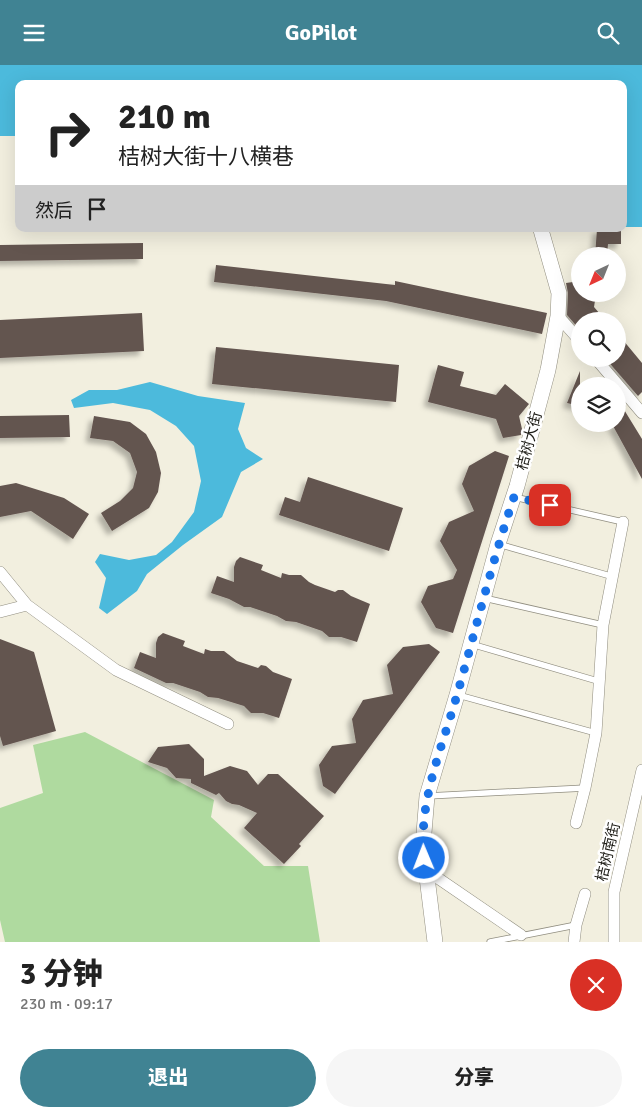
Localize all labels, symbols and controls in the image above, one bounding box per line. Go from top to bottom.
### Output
icon: menu [20,19,48,47]
text: GoPilot [285,19,357,46]
icon: search [594,19,622,47]
text: 210 m [118,95,211,138]
icon: right [35,100,100,165]
text: 桔树大街十八横巷 [118,143,294,170]
icon: arrive [83,195,111,223]
text: 然后 [35,199,73,223]
north arrow [571,247,626,303]
map controls [571,247,626,432]
button: search [571,312,626,367]
button: layers [571,377,626,432]
street label: 桔树大街 [513,410,545,472]
pin [529,484,571,526]
icon: arrive [536,491,564,519]
street label: 桔树南街 [592,821,624,883]
position arrow [397,831,449,883]
text: 3 分钟 [20,956,103,993]
button: close [570,959,622,1011]
text: 230 m · 09:17 [20,994,113,1014]
button: 退出 [20,1049,316,1107]
button: 分享 [326,1049,622,1107]

